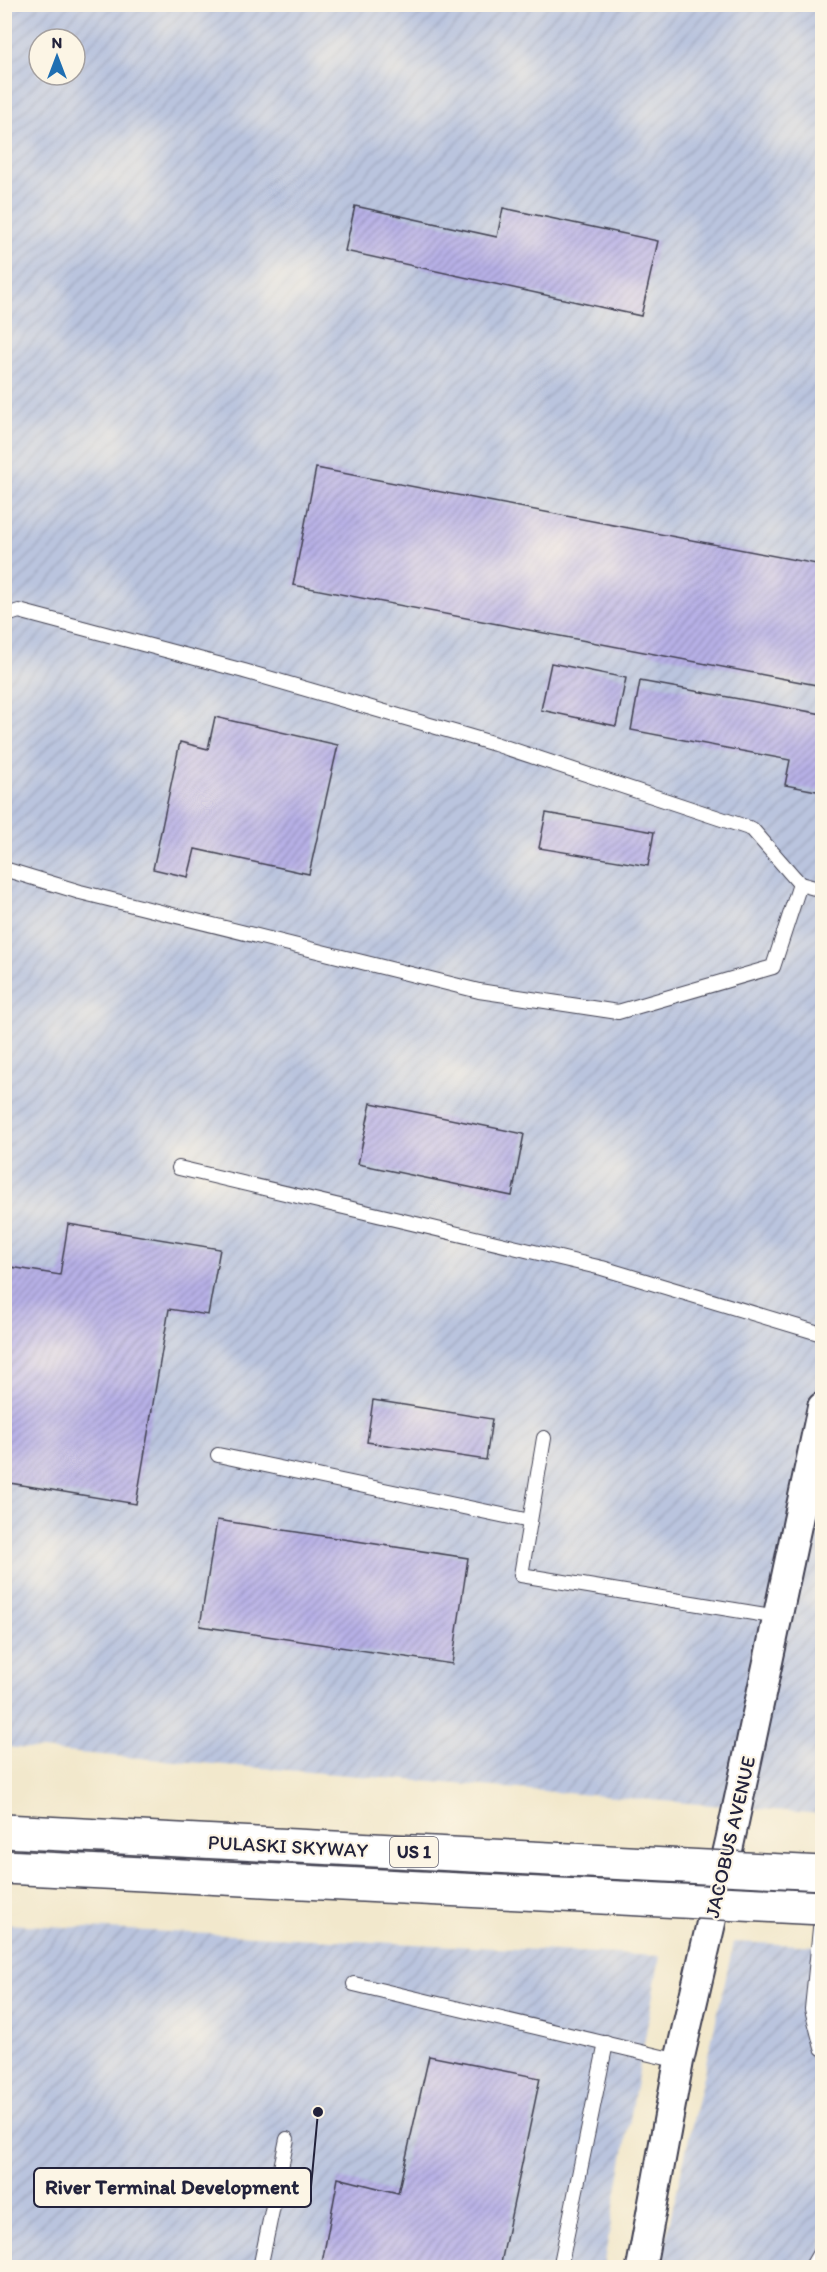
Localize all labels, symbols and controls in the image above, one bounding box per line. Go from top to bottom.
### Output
north arrow [27,27,87,87]
text: N [52,33,62,52]
street label: JACOBUS AVENUE [700,1754,760,1920]
street label: PULASKI SKYWAY [207,1830,369,1862]
road number: US 1 [390,1837,438,1867]
callout: River Terminal Development [34,2168,311,2207]
text: River Terminal Development [45,2174,299,2200]

